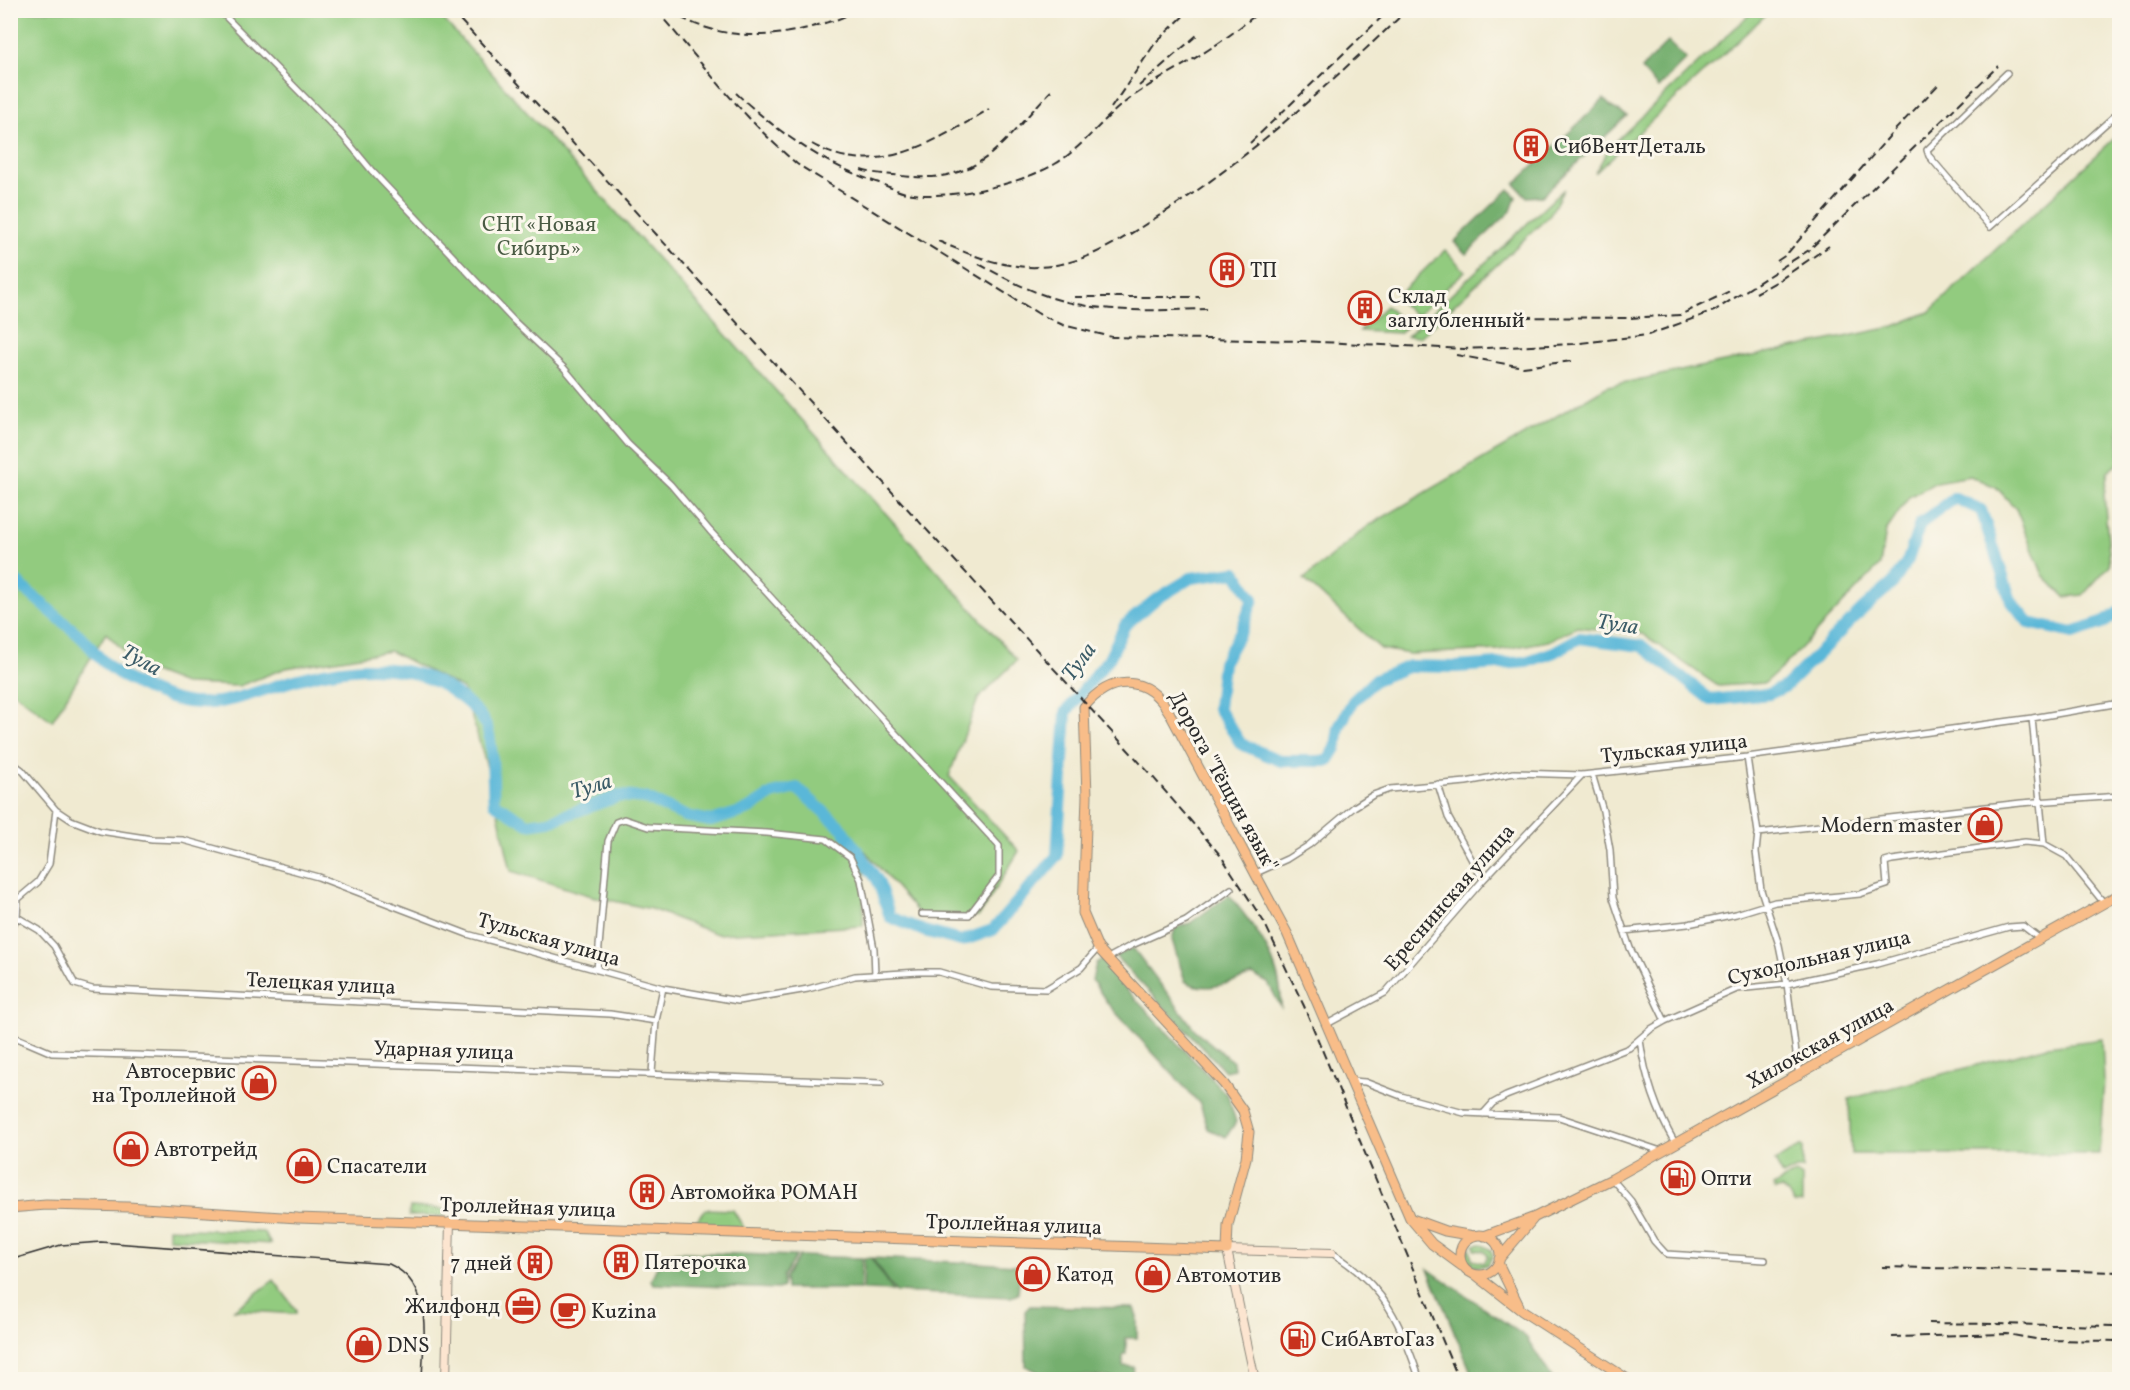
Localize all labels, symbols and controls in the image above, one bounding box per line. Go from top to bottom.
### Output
building icon: СибВентДеталь [1513,128,1549,164]
place label: СибВентДеталь [1554,133,1706,162]
park label: СНТ «Новая Сибирь» [482,211,596,264]
building icon: ТП [1209,252,1245,288]
place label: ТП [1250,257,1277,286]
place label: Склад заглубленный [1388,283,1525,336]
building icon: Склад заглубленный [1347,290,1383,326]
water label: Тула [1595,607,1640,644]
water label: Тула [1055,637,1105,688]
water label: Тула [115,638,166,685]
street label: Дорога "Тёщин язык" [1161,686,1285,877]
street label: Тульская улица [1599,727,1749,772]
water label: Тула [568,767,616,808]
shop icon: Modern master [1967,807,2003,843]
place label: Modern master [1820,812,1962,841]
street label: Ереснинская улица [1378,818,1522,978]
street label: Тульская улица [474,906,624,975]
street label: Суходольная улица [1725,923,1914,994]
street label: Телецкая улица [245,966,396,1003]
street label: Хилокская улица [1742,992,1900,1097]
street label: Ударная улица [373,1035,515,1068]
place label: Автосервис на Троллейной [92,1058,236,1111]
shop icon: Автосервис на Троллейной [241,1065,277,1101]
shop icon: Автотрейд [113,1131,149,1167]
place label: Автотрейд [154,1136,258,1165]
shop icon: Спасатели [286,1148,322,1184]
place label: Спасатели [327,1153,427,1182]
fuel station icon: Опти [1660,1160,1696,1196]
place label: Опти [1701,1165,1752,1194]
building icon: Автомойка РОМАН [629,1174,665,1210]
place label: Автомойка РОМАН [670,1179,858,1208]
street label: Троллейная улица [439,1191,617,1226]
street label: Троллейная улица [925,1208,1103,1243]
building icon: Пятерочка [603,1244,639,1280]
building icon: 7 дней [517,1245,553,1281]
place label: Пятерочка [644,1249,747,1278]
place label: 7 дней [450,1250,512,1279]
shop icon: Катод [1015,1256,1051,1292]
shop icon: Автомотив [1135,1257,1171,1293]
place label: Катод [1056,1261,1113,1290]
place label: Автомотив [1176,1262,1281,1291]
office icon: Жилфонд [505,1288,541,1324]
place label: Жилфонд [405,1293,500,1322]
cafe icon: Kuzina [550,1293,586,1329]
place label: Kuzina [591,1298,657,1327]
fuel station icon: СибАвтоГаз [1280,1321,1316,1357]
place label: СибАвтоГаз [1321,1326,1435,1355]
shop icon: DNS [346,1327,382,1363]
place label: DNS [387,1332,430,1361]

